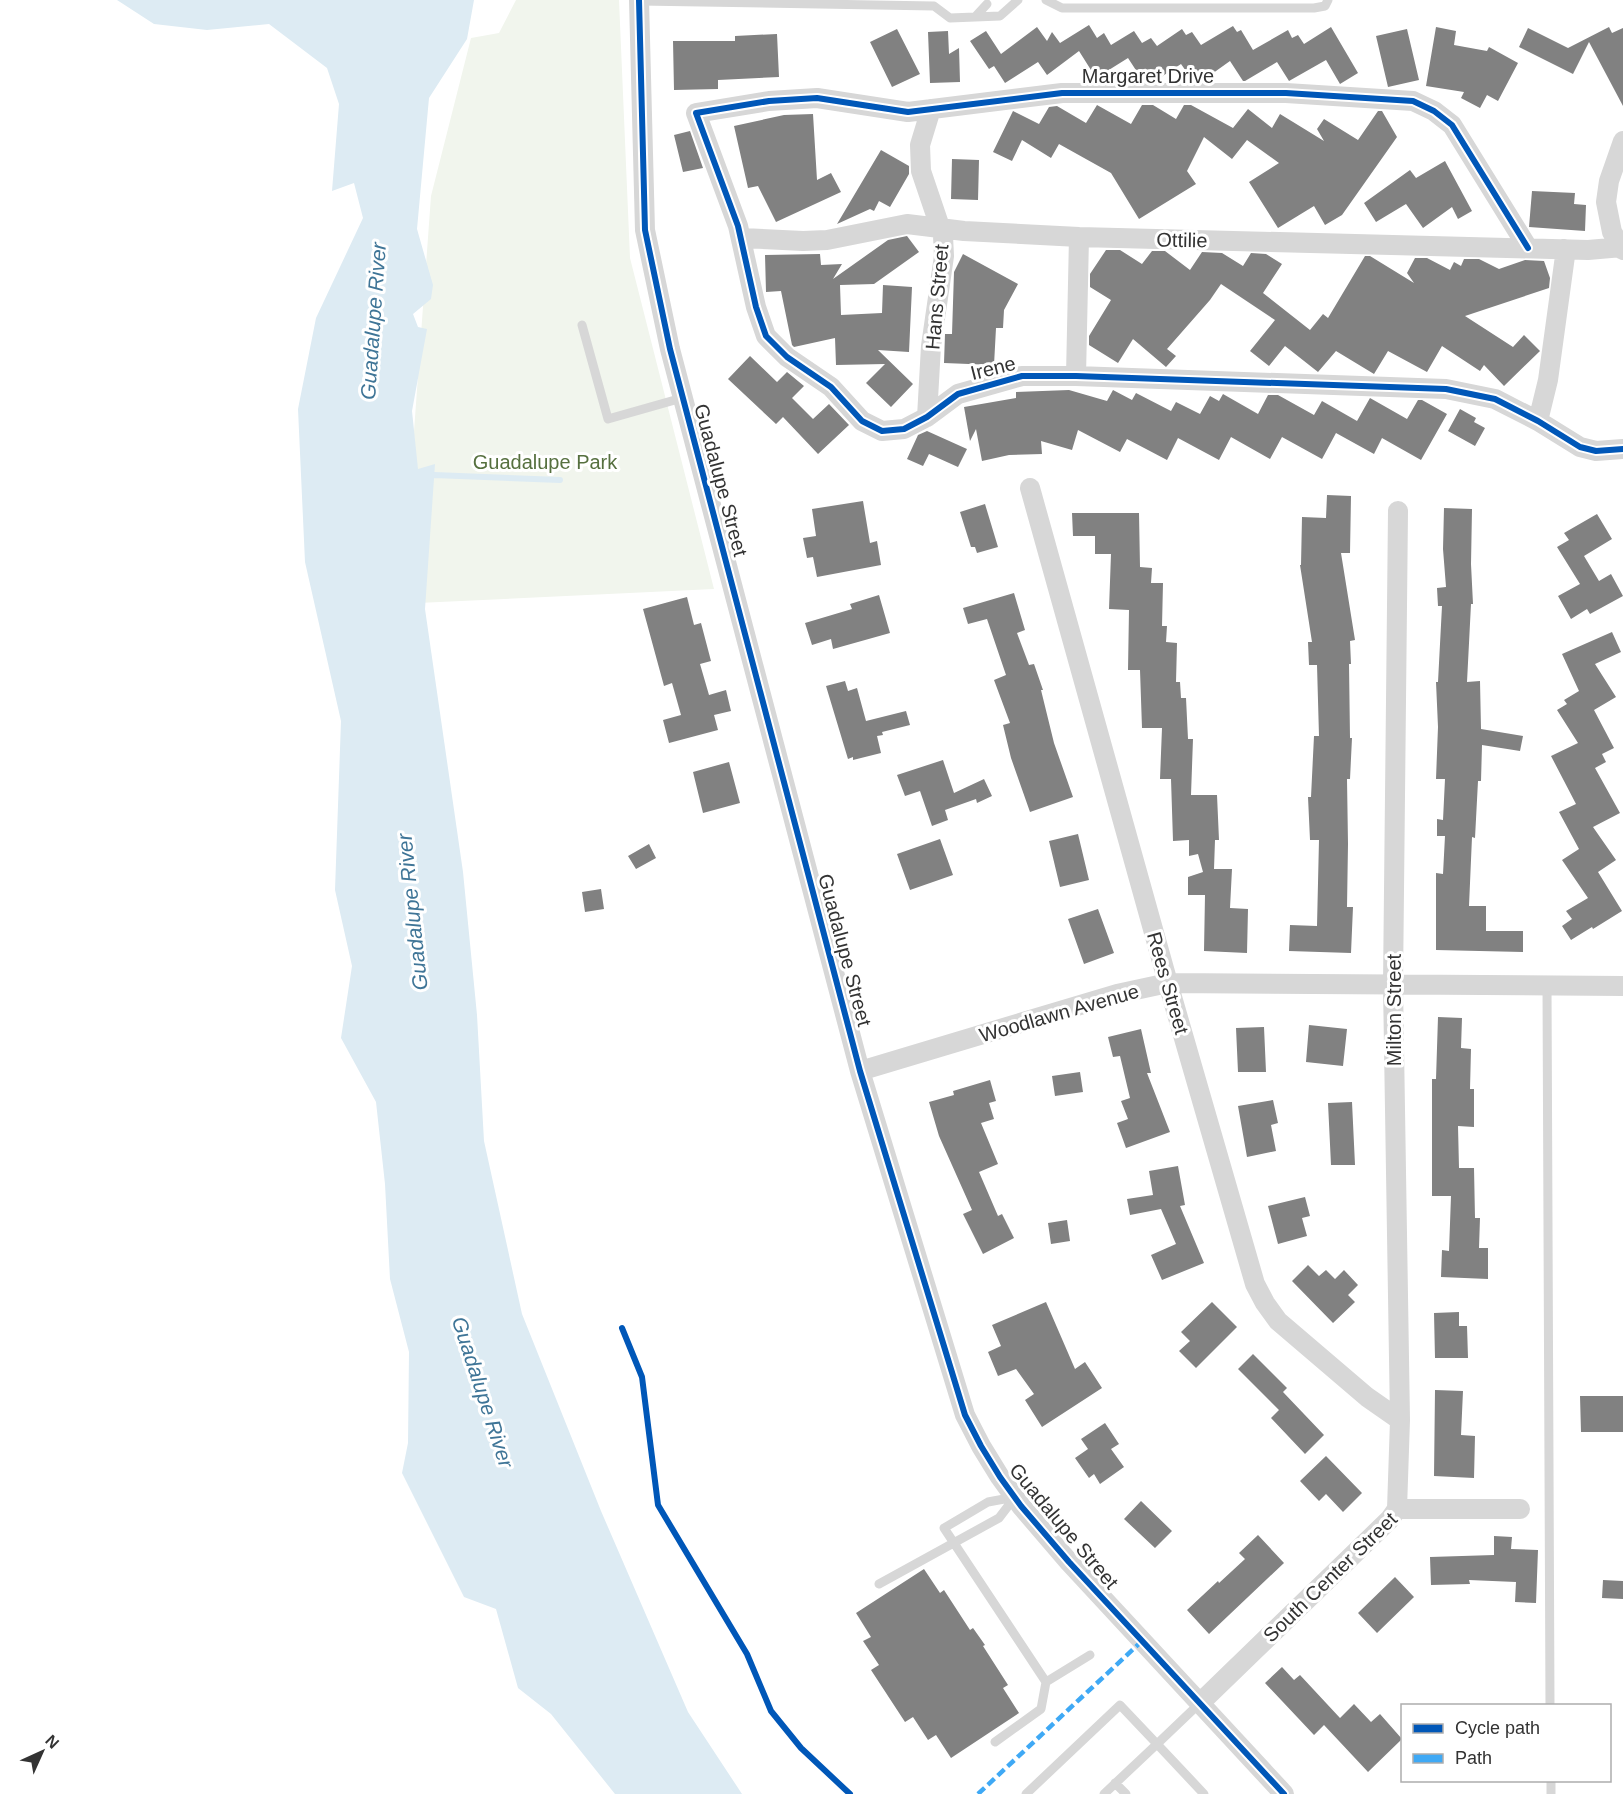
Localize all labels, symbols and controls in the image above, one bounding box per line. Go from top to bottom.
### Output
street label: Margaret Drive [1082,65,1214,87]
street label: Ottilie [1156,229,1208,251]
water label: Guadalupe River [356,241,390,400]
street label: Hans Street [921,243,953,351]
street label: Irene [968,352,1018,384]
street label: Guadalupe Street [690,401,752,559]
park label: Guadalupe Park [473,451,618,473]
water label: Guadalupe River [392,831,432,992]
street label: Guadalupe Street [814,871,876,1029]
street label: Rees Street [1143,929,1193,1037]
street label: Milton Street [1383,953,1405,1066]
street label: Woodlawn Avenue [977,980,1141,1046]
water label: Guadalupe River [448,1314,519,1471]
street label: Guadalupe Street [1005,1459,1123,1593]
street label: South Center Street [1259,1507,1402,1646]
legend [1401,1704,1611,1782]
text: Cycle path [1455,1718,1540,1738]
north arrow [12,1722,72,1782]
text: N [42,1732,62,1752]
text: Path [1455,1748,1492,1768]

